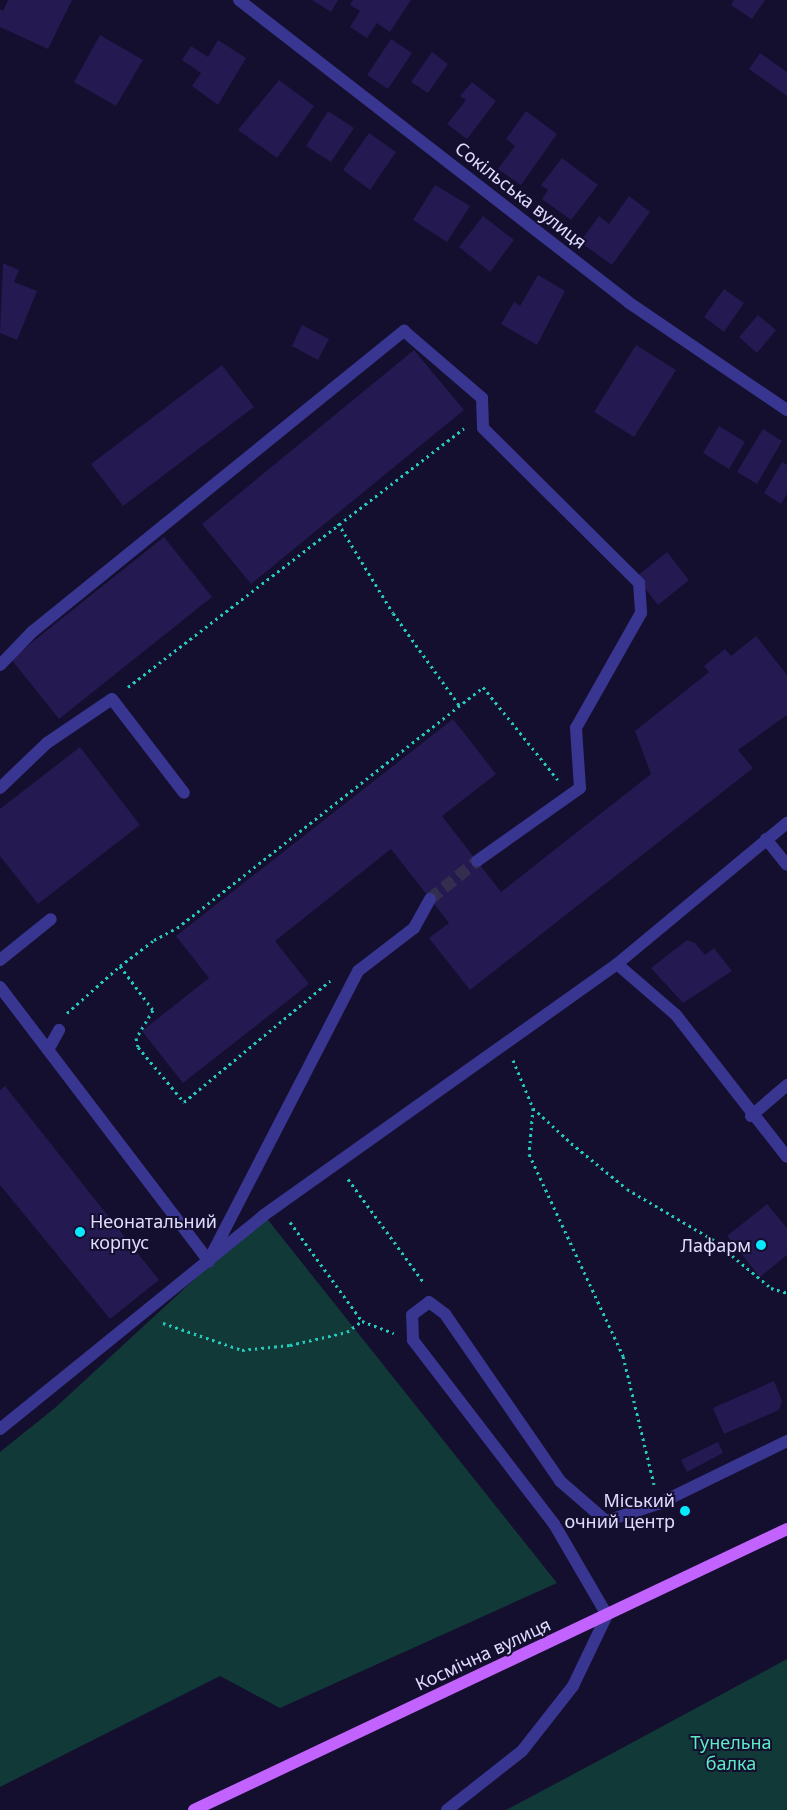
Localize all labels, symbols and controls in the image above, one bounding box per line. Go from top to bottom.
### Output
street label: Сокільська вулиця [451,137,591,253]
place label: Неонатальний корпус [90,1211,217,1254]
marker: Неонатальний корпус [74,1226,86,1238]
place label: Лафарм [680,1234,751,1256]
marker: Лафарм [755,1239,767,1251]
place label: Міський очний центр [564,1490,675,1532]
marker: Міський очний центр [679,1505,691,1517]
street label: Космічна вулиця [412,1613,554,1695]
park label: Тунельна балка [690,1732,772,1775]

